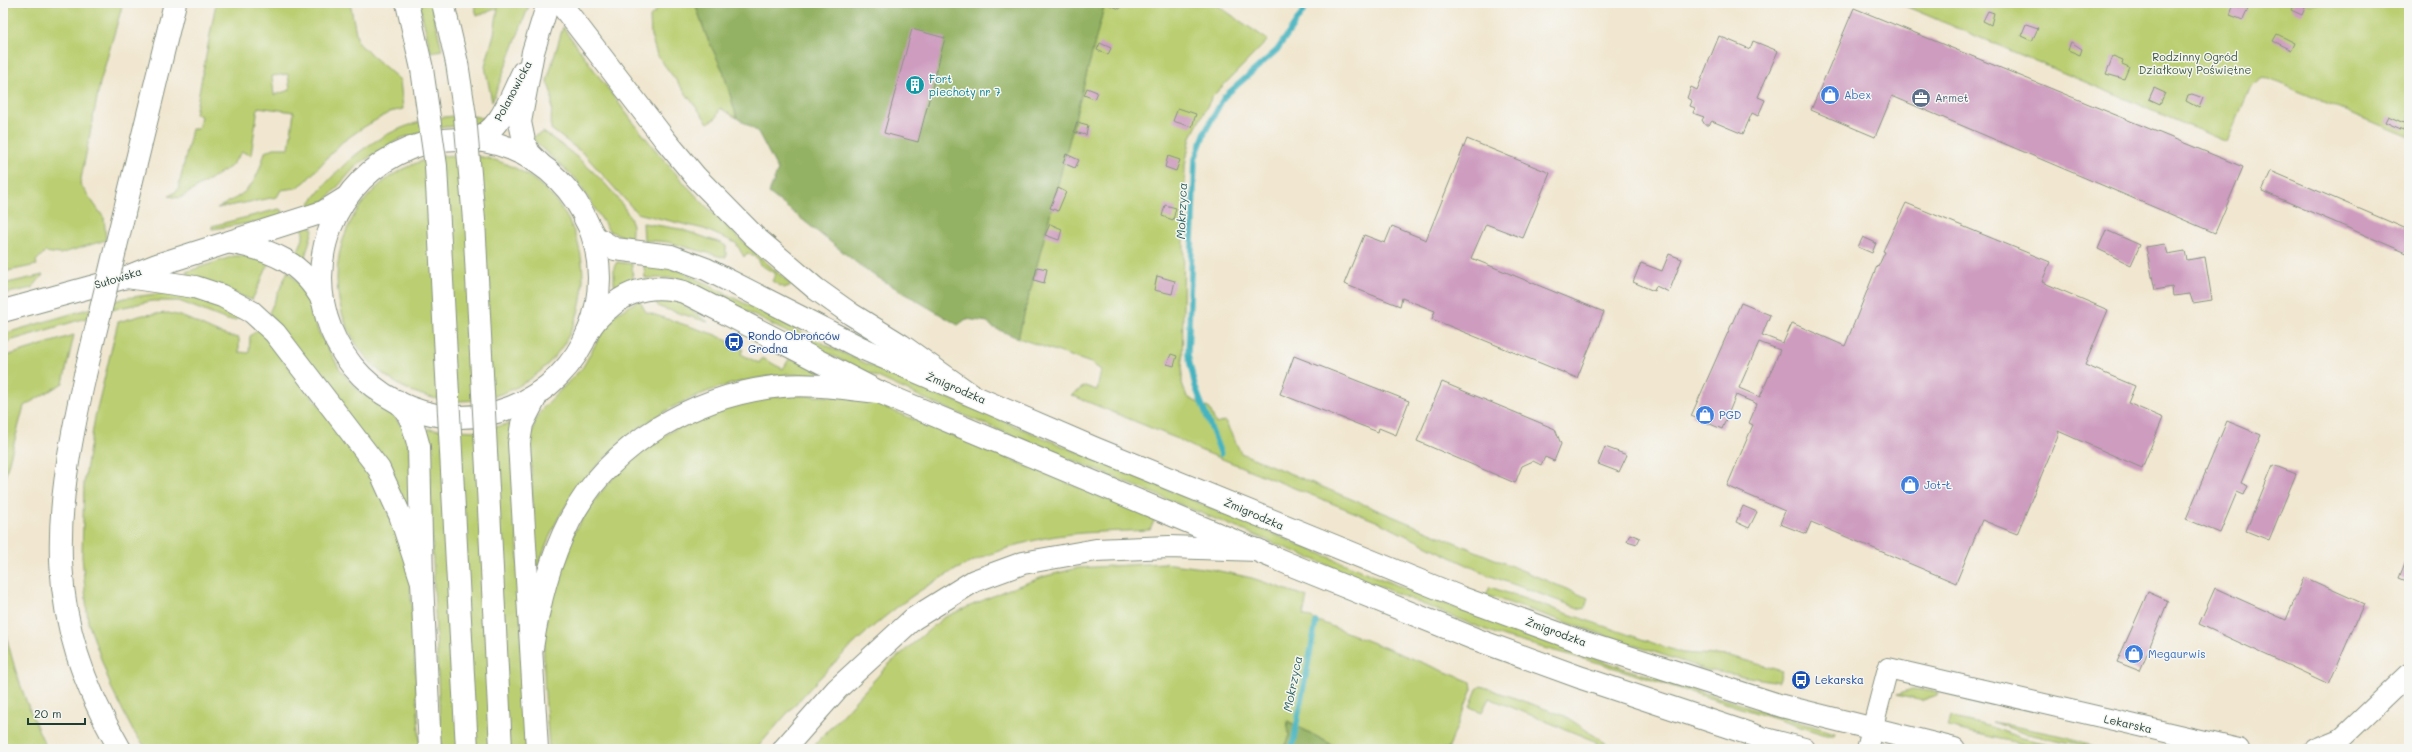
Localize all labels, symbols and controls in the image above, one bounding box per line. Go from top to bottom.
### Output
park label: Rodzinny Ogród Działkowy Poświętne [2139,49,2251,77]
street label: Polanowicka [490,58,535,124]
place label: Fort piechoty nr 7 [929,71,1001,99]
building icon: Fort piechoty nr 7 [904,74,926,96]
shop icon: Abex [1819,84,1841,106]
place label: Abex [1844,87,1871,102]
office icon: Armet [1910,87,1932,109]
place label: Armet [1935,90,1969,105]
water label: Mokrzyca [1172,182,1190,240]
street label: Sułowska [92,263,143,292]
place label: Rondo Obrońców Grodna [748,328,840,356]
bus stop icon: Rondo Obrońców Grodna [723,331,745,353]
street label: Żmigrodzka [924,368,989,407]
shop icon: PGD [1694,404,1716,426]
place label: PGD [1719,407,1741,422]
shop icon: Jot-Ł [1899,474,1921,496]
place label: Jot-Ł [1924,477,1952,492]
street label: Żmigrodzka [1222,494,1287,533]
street label: Żmigrodzka [1524,614,1589,650]
shop icon: Megaurwis [2123,643,2145,665]
place label: Megaurwis [2148,646,2206,661]
water label: Mokrzyca [1279,655,1305,713]
bus stop icon: Lekarska [1790,669,1812,691]
place label: Lekarska [1815,672,1864,687]
scale bar [28,700,85,726]
text: 20 m [34,705,62,721]
street label: Lekarska [2103,711,2154,736]

